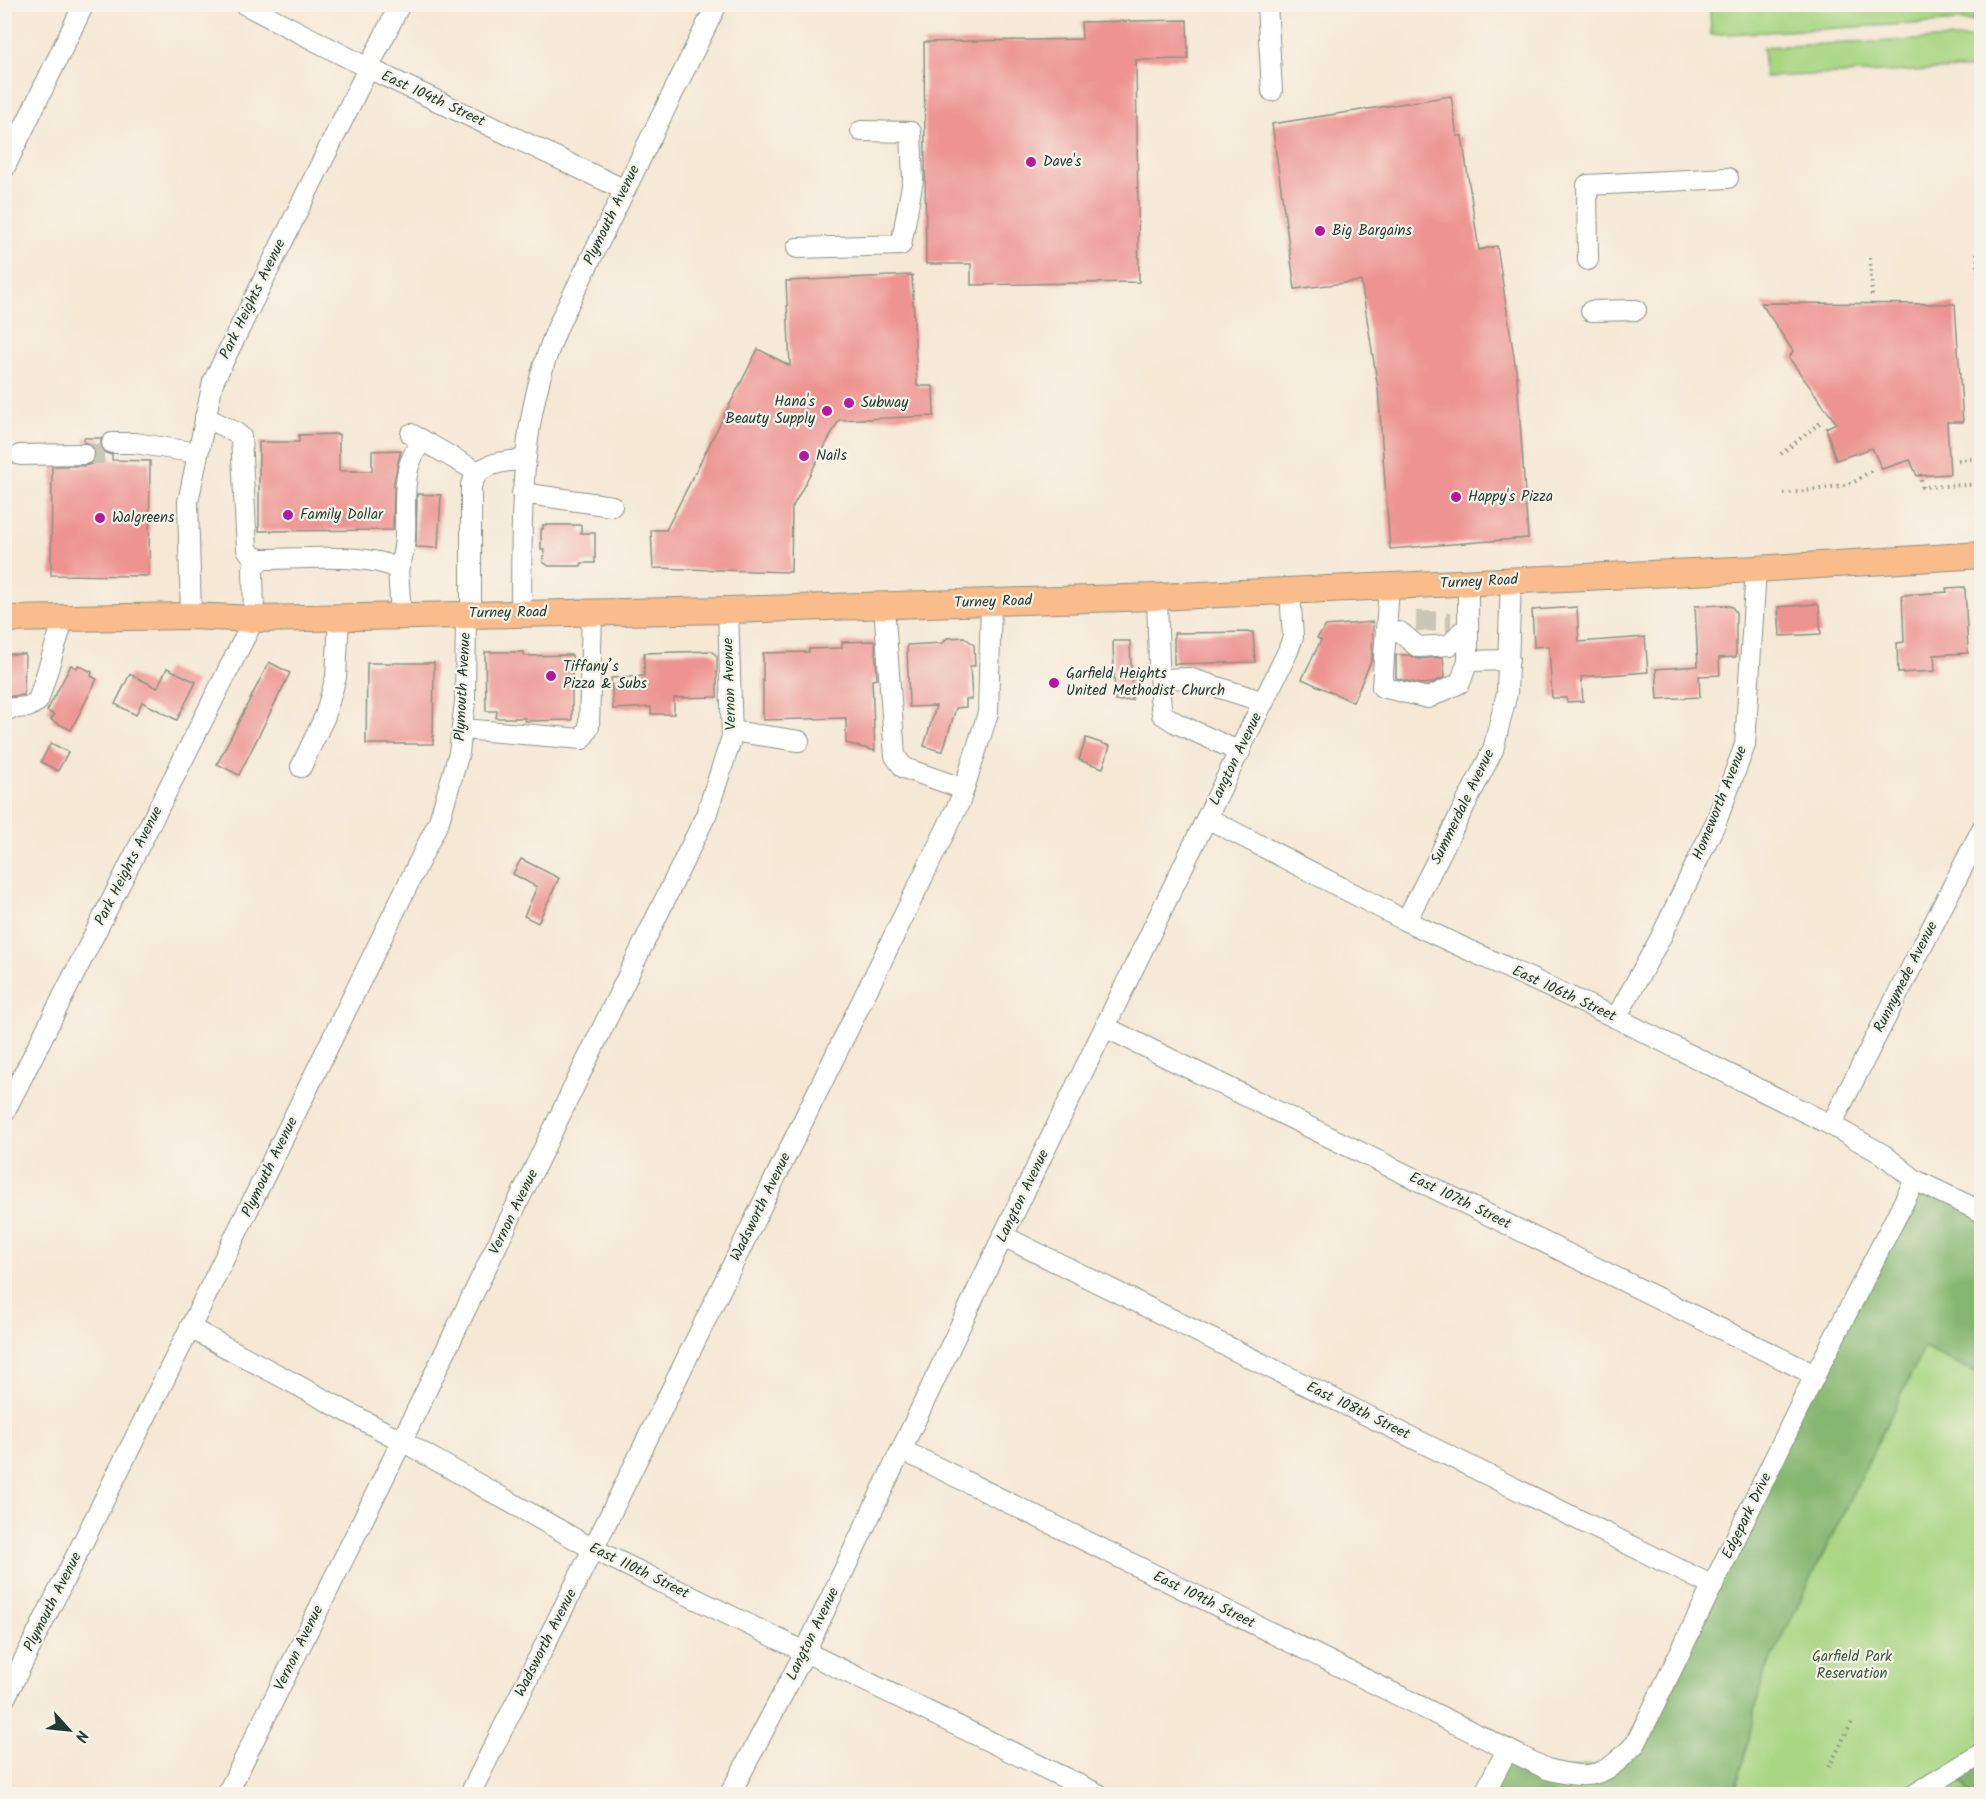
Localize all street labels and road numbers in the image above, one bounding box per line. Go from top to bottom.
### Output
street label: East 104th Street [377,64,489,134]
street label: Plymouth Avenue [577,161,647,269]
street label: Park Heights Avenue [213,235,293,363]
street label: Turney Road [1439,568,1519,596]
street label: Turney Road [954,589,1033,615]
street label: Turney Road [469,600,548,626]
street label: Plymouth Avenue [448,632,478,742]
street label: Vernon Avenue [716,637,744,731]
street label: Langton Avenue [1203,708,1269,810]
street label: Homeworth Avenue [1686,742,1754,864]
street label: Summerdale Avenue [1425,745,1501,869]
street label: Park Heights Avenue [89,802,170,930]
street label: Runnymede Avenue [1868,917,1945,1037]
street label: East 106th Street [1508,959,1620,1029]
street label: Plymouth Avenue [235,1113,305,1221]
street label: Langton Avenue [990,1145,1056,1247]
street label: Wadsworth Avenue [724,1148,798,1266]
street label: Vernon Avenue [483,1165,545,1259]
street label: East 107th Street [1405,1166,1515,1236]
street label: East 108th Street [1302,1375,1414,1447]
street label: Edgepark Drive [1716,1468,1778,1563]
street label: East 110th Street [585,1536,693,1606]
street label: Plymouth Avenue [18,1548,89,1656]
street label: East 109th Street [1149,1565,1260,1635]
street label: Langton Avenue [780,1583,846,1685]
street label: Wadsworth Avenue [508,1585,584,1701]
street label: Vernon Avenue [268,1601,330,1695]

